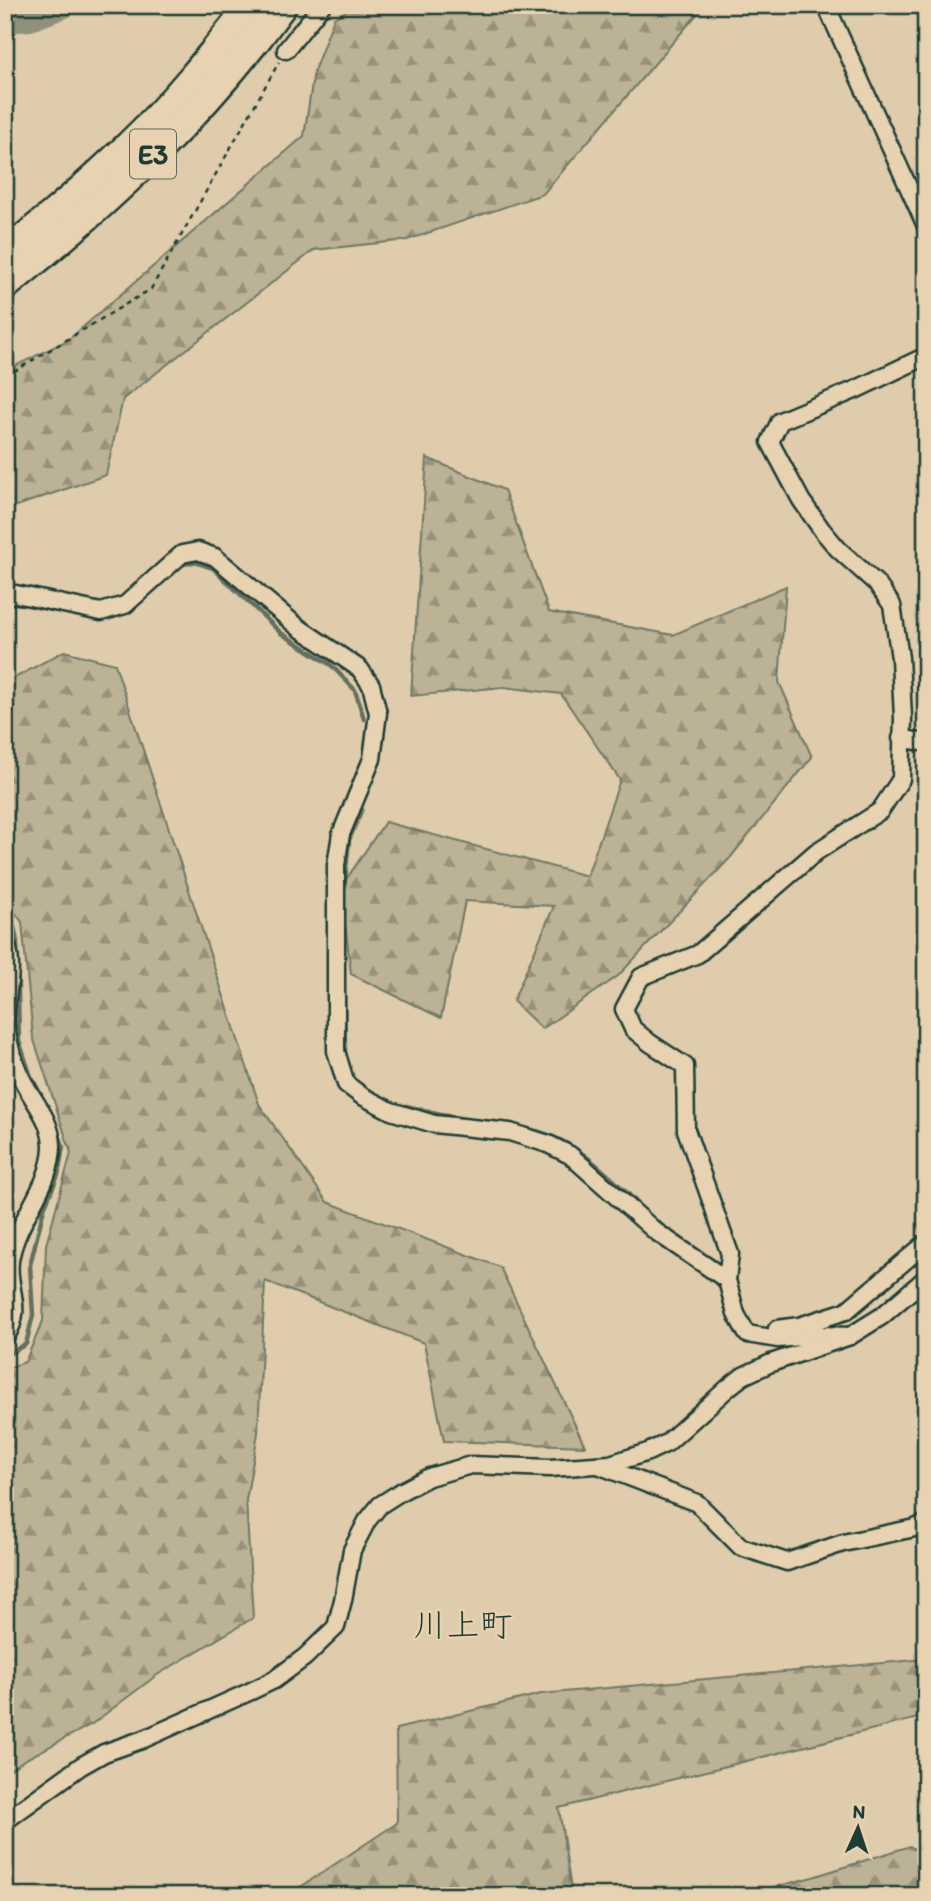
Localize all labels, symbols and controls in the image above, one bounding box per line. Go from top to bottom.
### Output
road number: E3 [130,130,176,178]
district label: 川上町 [414,1605,513,1644]
north arrow [822,1792,892,1862]
text: N [852,1800,866,1823]

